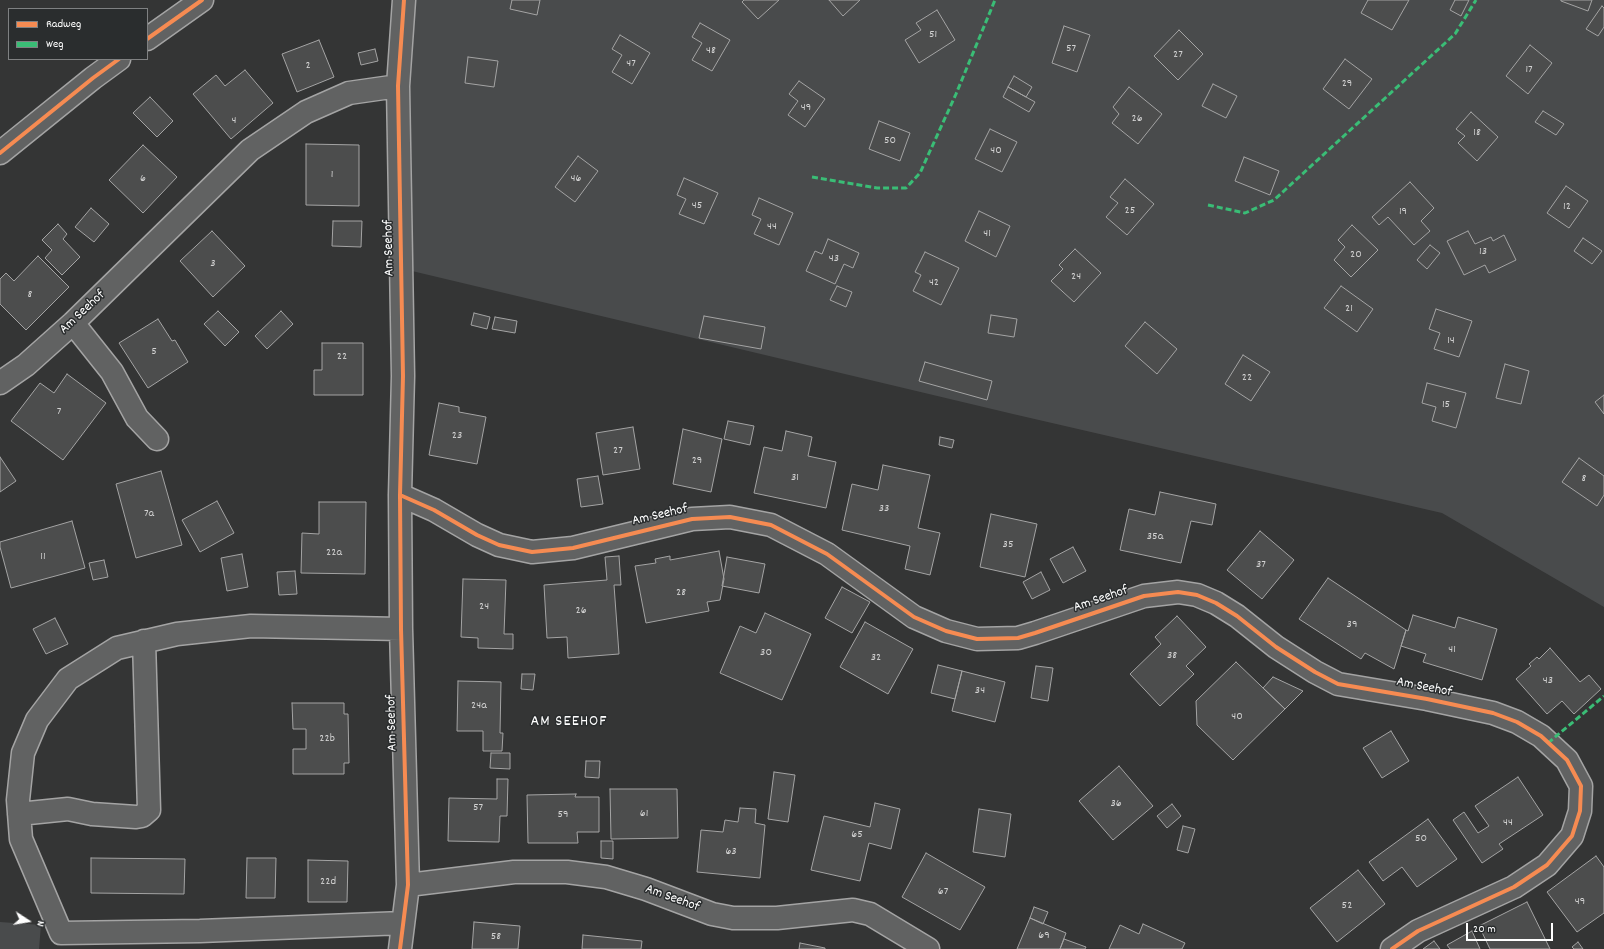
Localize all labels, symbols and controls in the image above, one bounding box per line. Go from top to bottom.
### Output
legend [8,8,148,60]
text: Radweg [46,16,81,33]
house number: 51 [929,28,937,42]
text: Weg [46,36,63,53]
house number: 57 [1066,42,1076,56]
house number: 48 [706,44,716,58]
house number: 27 [1173,48,1183,62]
house number: 47 [626,57,636,71]
house number: 2 [305,59,311,73]
house number: 17 [1525,63,1533,77]
house number: 29 [1342,77,1352,91]
house number: 49 [801,101,811,115]
house number: 26 [1131,112,1143,126]
house number: 4 [232,114,236,128]
house number: 18 [1473,126,1481,140]
house number: 50 [884,134,896,148]
house number: 40 [990,144,1002,158]
house number: 1 [331,168,333,182]
house number: 6 [140,172,146,186]
house number: 46 [571,172,581,186]
house number: 45 [692,199,702,213]
house number: 12 [1563,200,1571,214]
house number: 25 [1125,204,1135,218]
house number: 19 [1399,205,1407,219]
street label: Am Seehof [381,220,399,276]
house number: 44 [767,220,777,234]
house number: 41 [983,227,991,241]
house number: 13 [1479,245,1487,259]
house number: 20 [1350,248,1362,262]
house number: 43 [829,252,839,266]
house number: 3 [210,257,216,271]
house number: 24 [1071,270,1081,284]
house number: 42 [929,276,939,290]
house number: 8 [28,288,32,302]
street label: Am Seehof [57,288,109,338]
house number: 21 [1345,302,1353,316]
house number: 14 [1447,334,1455,348]
house number: 5 [151,345,157,359]
house number: 22 [337,350,347,364]
house number: 22 [1242,371,1252,385]
house number: 15 [1442,398,1450,412]
house number: 7 [57,405,61,419]
house number: 23 [452,429,462,443]
house number: 27 [613,444,623,458]
house number: 29 [692,454,702,468]
house number: 31 [791,471,799,485]
house number: 8 [1582,472,1586,486]
street label: Am Seehof [631,501,689,531]
house number: 33 [879,502,889,516]
house number: 7a [144,507,154,521]
house number: 35a [1147,530,1163,544]
house number: 35 [1003,538,1013,552]
house number: 22a [326,546,342,560]
house number: 11 [40,550,46,564]
house number: 37 [1256,558,1266,572]
street label: Am Seehof [1072,583,1130,617]
house number: 28 [676,586,686,600]
house number: 24 [479,600,489,614]
house number: 26 [575,604,587,618]
house number: 39 [1347,618,1357,632]
house number: 41 [1448,643,1456,657]
house number: 30 [760,646,772,660]
house number: 38 [1167,649,1177,663]
house number: 32 [871,651,881,665]
street label: Am Seehof [1395,674,1453,702]
house number: 43 [1543,674,1553,688]
house number: 34 [975,684,985,698]
street label: Am Seehof [384,695,402,751]
house number: 24a [471,699,487,713]
house number: 40 [1231,710,1243,724]
district label: AM SEEHOF [531,713,607,733]
house number: 22b [319,732,335,746]
house number: 36 [1110,797,1122,811]
house number: 57 [473,801,483,815]
house number: 61 [640,807,648,821]
house number: 59 [557,808,569,822]
house number: 44 [1503,816,1513,830]
house number: 65 [851,828,863,842]
house number: 50 [1415,832,1427,846]
house number: 63 [725,845,737,859]
house number: 22d [320,875,336,889]
street label: Am Seehof [643,881,701,917]
house number: 67 [938,885,948,899]
house number: 49 [1575,895,1585,909]
house number: 52 [1342,899,1352,913]
north arrow [8,901,48,941]
scale bar [1468,915,1555,941]
text: N [31,919,48,928]
text: 20 m [1473,921,1496,938]
house number: 69 [1038,929,1050,943]
house number: 58 [491,930,501,944]

